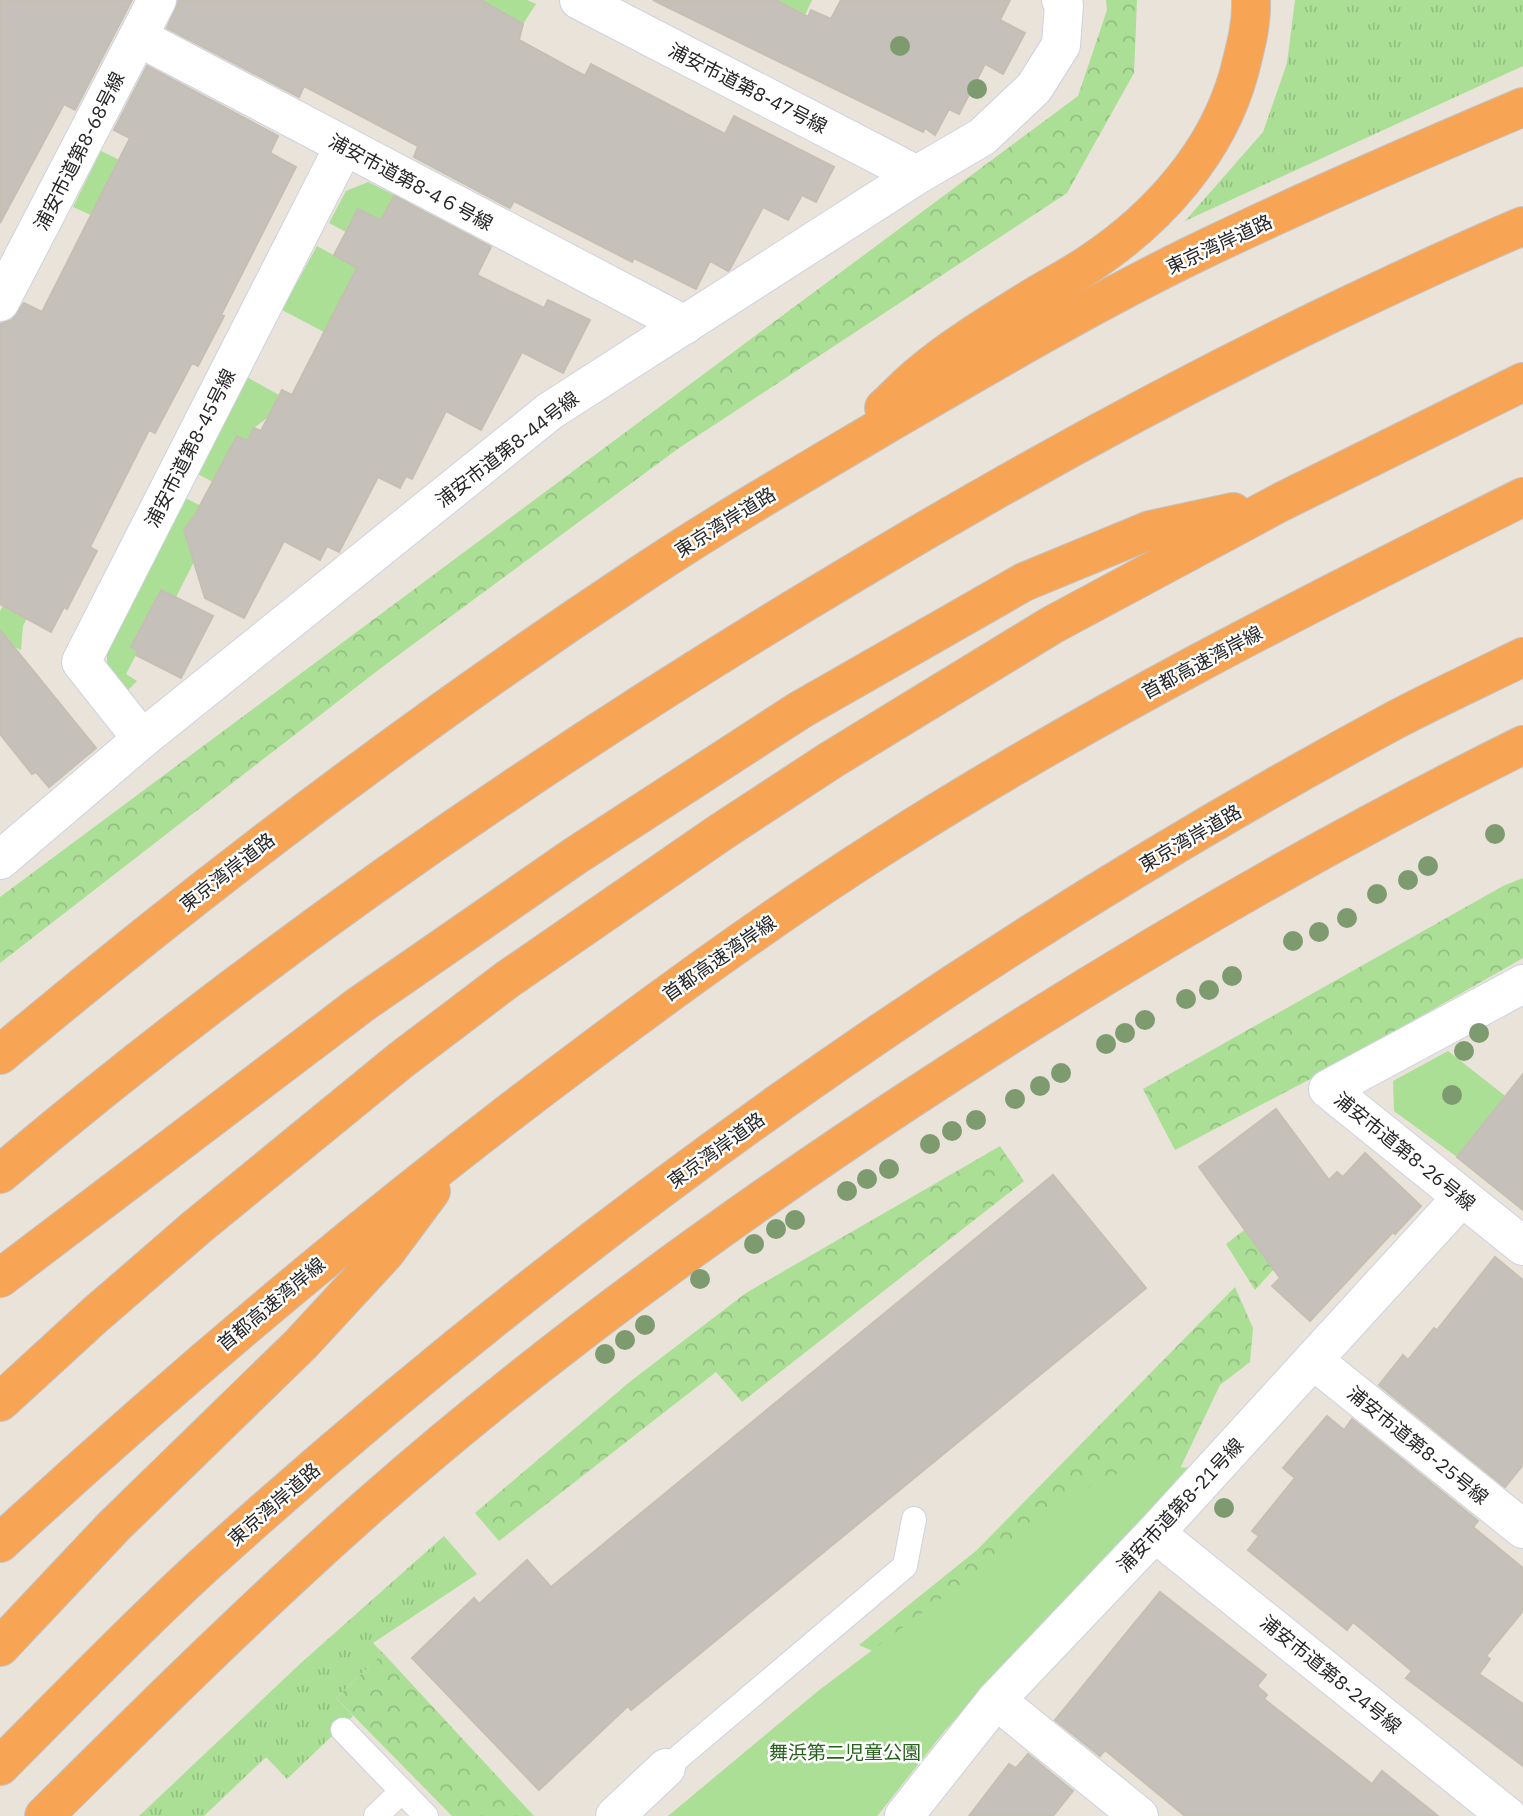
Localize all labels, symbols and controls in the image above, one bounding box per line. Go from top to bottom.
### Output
street label: 浦安市道第8-47号線 [665,38,831,138]
street label: 浦安市道第8-68号線 [29,68,129,234]
street label: 浦安市道第8-4６号線 [325,129,497,235]
street label: 東京湾岸道路 [1162,209,1276,279]
street label: 浦安市道第8-45号線 [140,365,240,531]
street label: 浦安市道第8-44号線 [431,386,583,512]
street label: 東京湾岸道路 [670,482,780,562]
street label: 首都高速湾岸線 [1138,620,1266,704]
street label: 東京湾岸道路 [1135,799,1245,877]
street label: 東京湾岸道路 [175,827,279,917]
street label: 首都高速湾岸線 [658,910,780,1006]
street label: 浦安市道第8-26号線 [1330,1087,1480,1215]
street label: 東京湾岸道路 [663,1107,769,1193]
street label: 首都高速湾岸線 [212,1252,330,1356]
street label: 浦安市道第8-25号線 [1343,1381,1493,1509]
street label: 浦安市道第8-21号線 [1112,1433,1248,1577]
street label: 東京湾岸道路 [223,1458,325,1550]
street label: 浦安市道第8-24号線 [1256,1610,1406,1738]
park label: 舞浜第二児童公園 [769,1740,921,1764]

